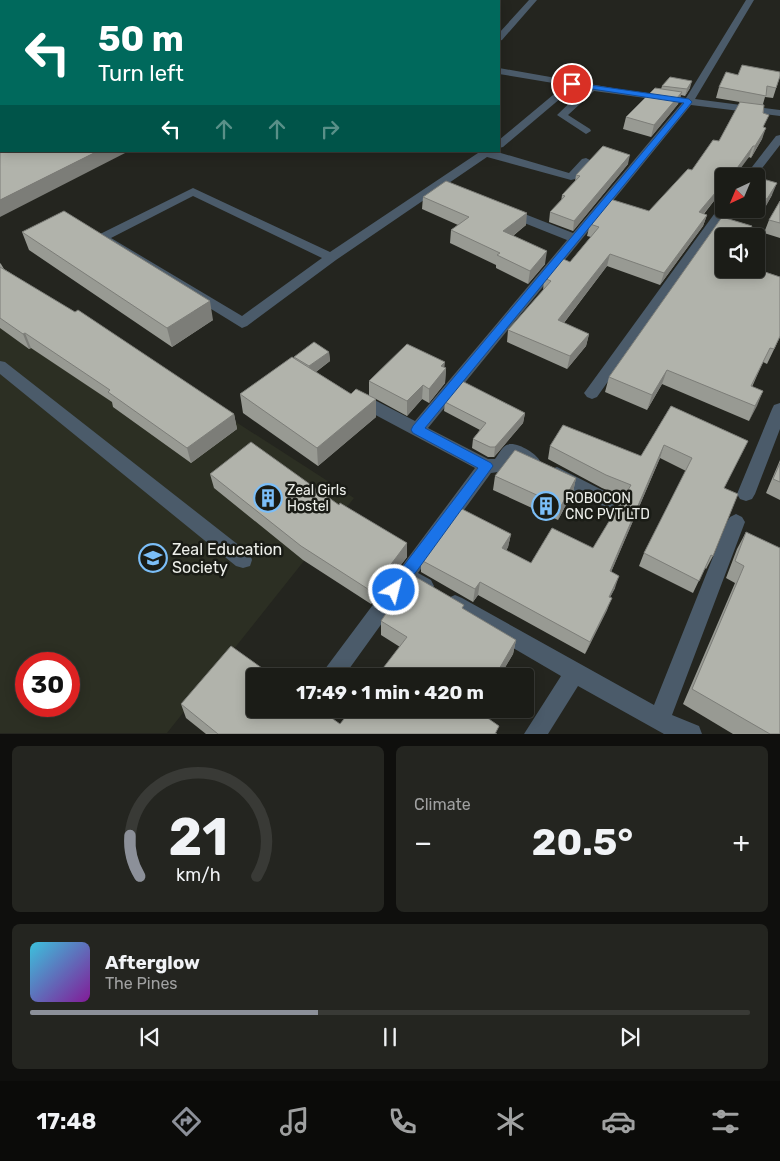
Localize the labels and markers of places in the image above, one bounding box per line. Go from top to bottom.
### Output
pin [551,63,593,105]
place label: Zeal Girls Hostel [287,482,346,515]
building icon: Zeal Girls Hostel [253,483,283,513]
place label: ROBOCON CNC PVT LTD [565,490,650,523]
building icon: ROBOCON CNC PVT LTD [531,491,561,521]
place label: Zeal Education Society [172,540,282,577]
school or university icon: Zeal Education Society [138,543,168,573]

